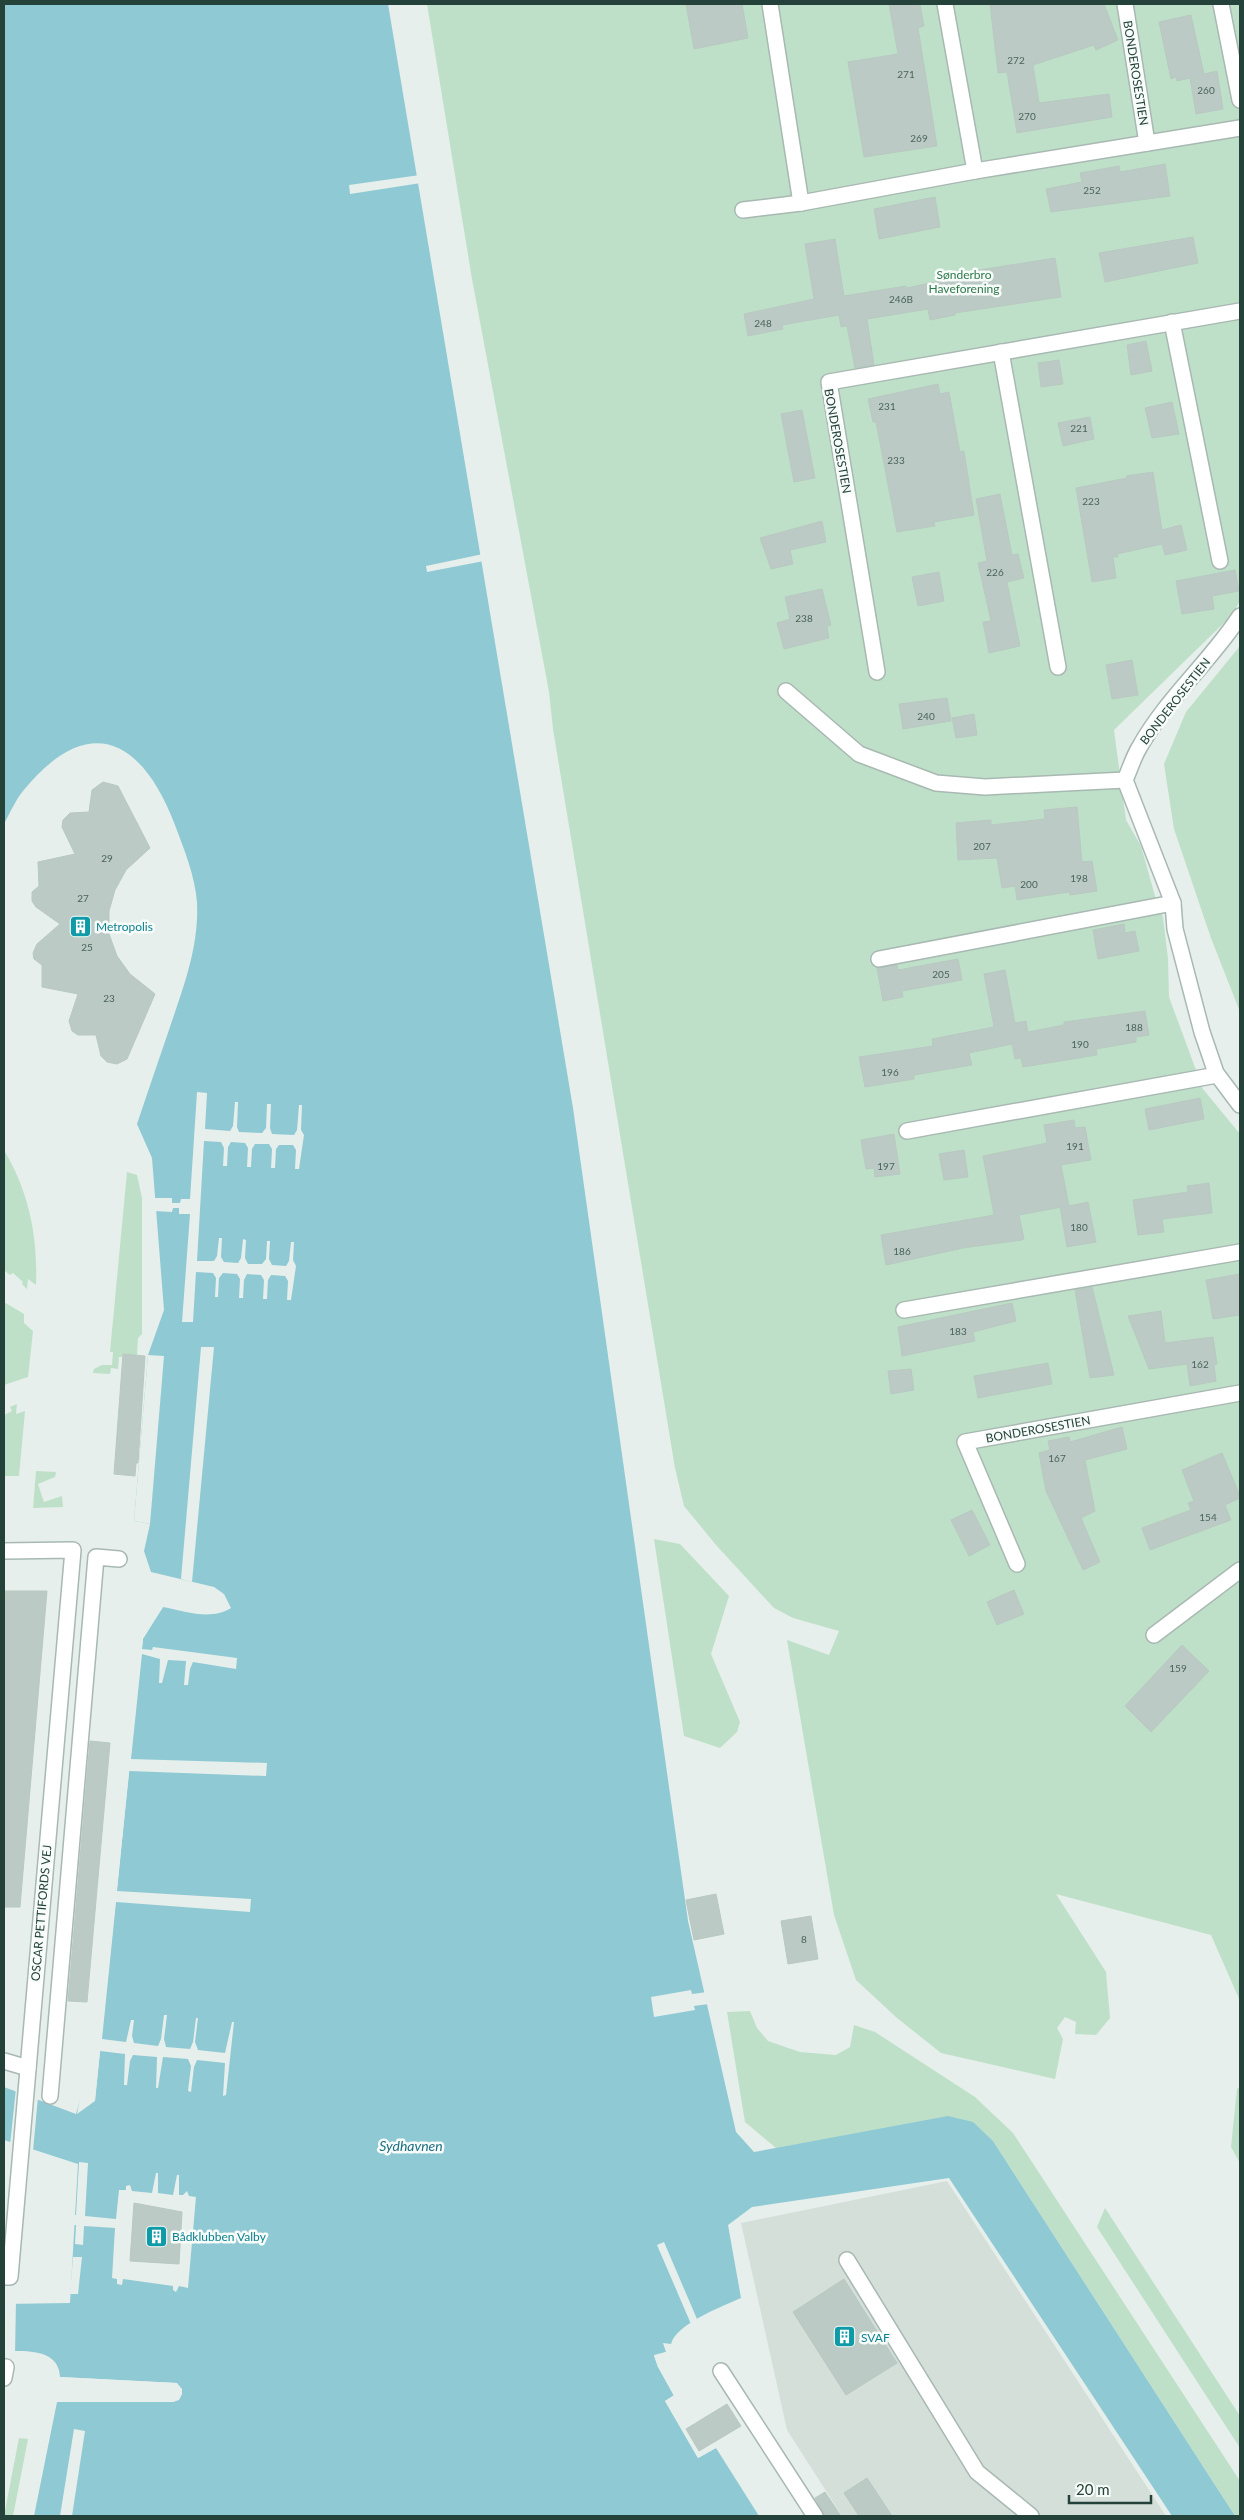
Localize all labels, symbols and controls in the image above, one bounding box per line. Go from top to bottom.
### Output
street label: BONDEROSESTIEN [1120,19,1152,127]
house number: 272 [1007,54,1025,66]
house number: 271 [897,68,915,80]
house number: 260 [1197,84,1215,96]
house number: 270 [1018,110,1036,122]
house number: 269 [910,132,928,144]
house number: 252 [1083,184,1101,196]
park label: Sønderbro Haveforening [929,267,999,296]
house number: 246B [889,293,913,305]
house number: 248 [754,317,772,329]
street label: BONDEROSESTIEN [821,387,855,495]
house number: 231 [878,400,896,412]
house number: 221 [1070,422,1088,434]
house number: 233 [887,454,905,466]
house number: 223 [1082,495,1100,507]
house number: 226 [986,566,1004,578]
house number: 238 [795,612,813,624]
street label: BONDEROSESTIEN [1136,655,1214,747]
house number: 240 [917,710,935,722]
house number: 207 [973,840,991,852]
house number: 29 [101,852,113,864]
house number: 198 [1070,872,1088,884]
house number: 200 [1020,878,1038,890]
house number: 27 [77,892,89,904]
building icon: Metropolis [68,914,92,938]
place label: Metropolis [96,919,153,934]
house number: 25 [81,941,93,953]
house number: 205 [932,968,950,980]
house number: 23 [103,992,115,1004]
house number: 188 [1125,1021,1143,1033]
house number: 190 [1071,1038,1089,1050]
house number: 196 [881,1066,899,1078]
house number: 191 [1066,1140,1084,1152]
house number: 197 [877,1160,895,1172]
house number: 180 [1070,1221,1088,1233]
house number: 186 [893,1245,911,1257]
house number: 183 [949,1325,967,1337]
house number: 162 [1191,1358,1209,1370]
street label: BONDEROSESTIEN [984,1412,1092,1446]
house number: 167 [1048,1452,1066,1464]
house number: 154 [1199,1511,1217,1523]
house number: 159 [1169,1662,1187,1674]
street label: OSCAR PETTIFORDS VEJ [28,1844,54,1982]
house number: 8 [801,1933,807,1945]
water label: Sydhavnen [379,2137,443,2154]
building icon: Bådklubben Valby [144,2224,168,2248]
place label: Bådklubben Valby [172,2229,267,2244]
building icon: SVAF [833,2325,857,2349]
place label: SVAF [861,2330,890,2345]
scale bar [1069,2472,1152,2504]
text: 20 m [1076,2480,1110,2498]

